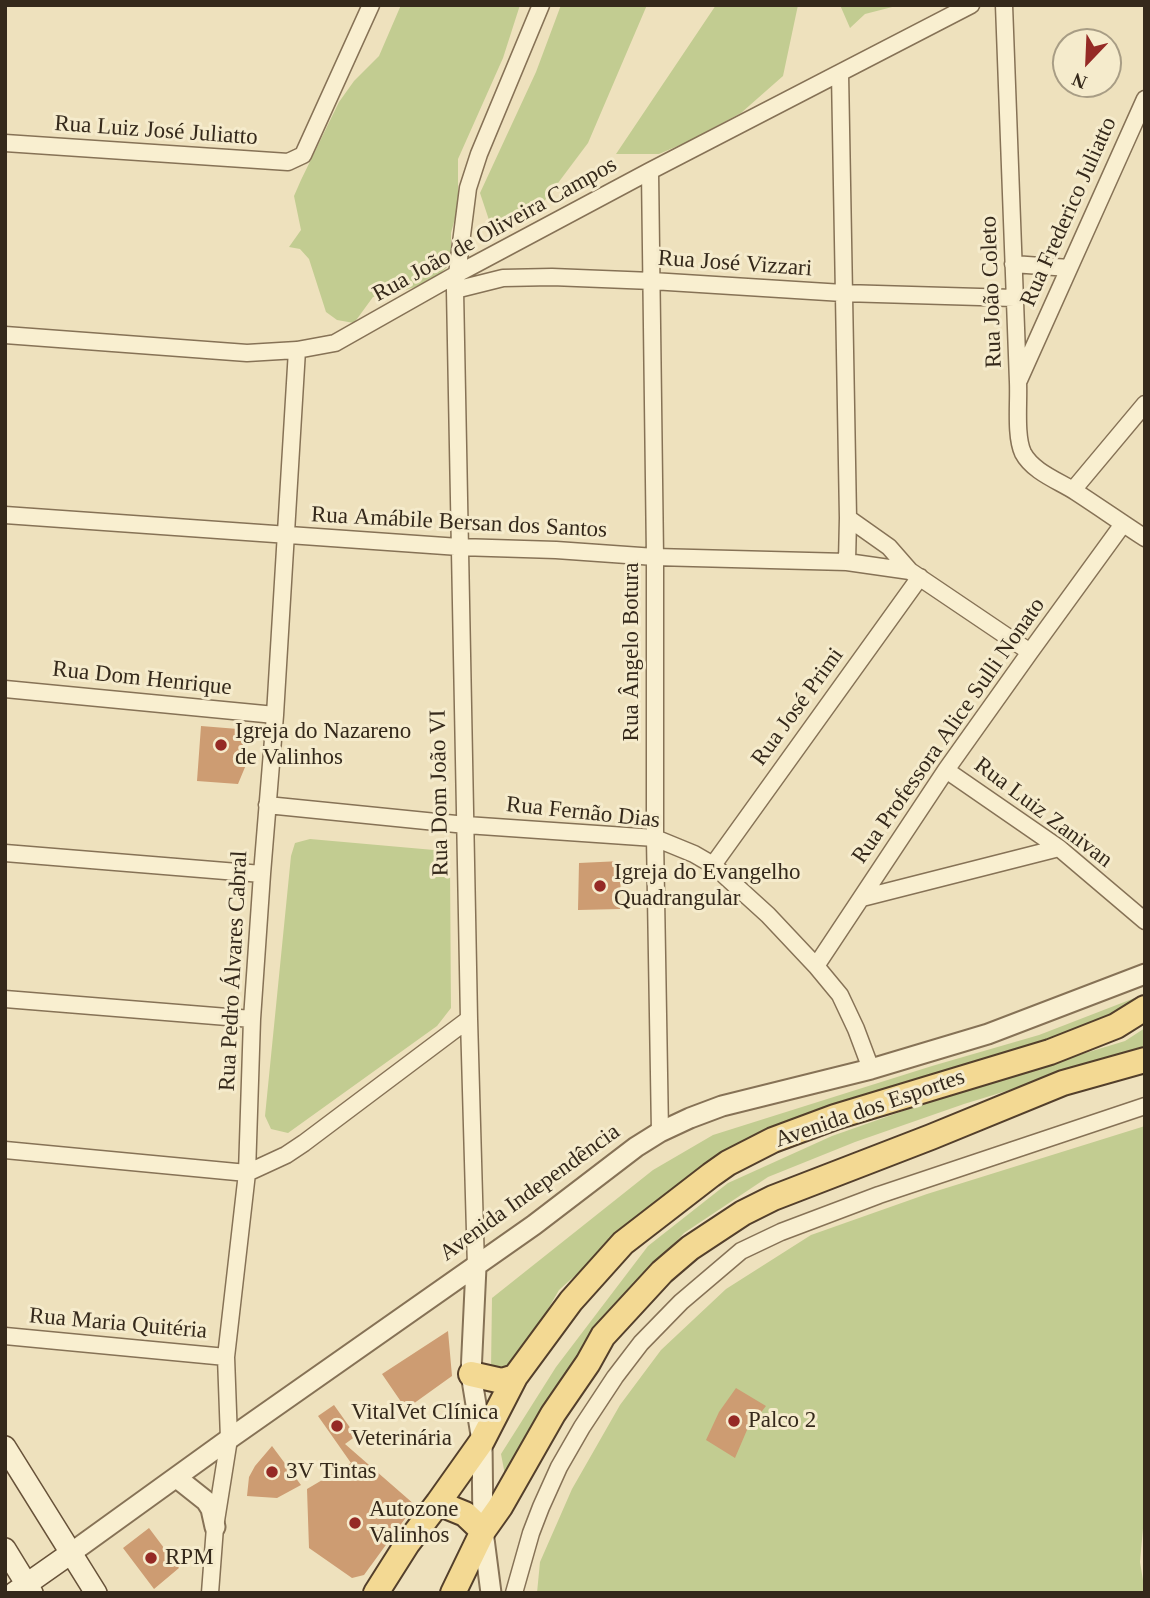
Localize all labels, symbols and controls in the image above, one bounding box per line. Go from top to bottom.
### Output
north arrow [1052,28,1122,98]
text: N [1069,69,1090,93]
street label: Rua Luiz José Juliatto [53,110,259,152]
street label: Rua Frederico Juliatto [1015,113,1123,311]
street label: Rua João de Oliveira Campos [368,151,622,309]
street label: Rua João Coleto [976,216,1008,368]
street label: Rua José Vizzari [657,245,813,283]
street label: Rua Amábile Bersan dos Santos [310,501,608,545]
street label: Rua Ângelo Botura [618,563,646,741]
street label: Rua Professora Alice Sulli Nonato [846,593,1052,869]
street label: Rua José Primi [746,643,850,771]
street label: Rua Dom Henrique [51,656,233,702]
street label: Rua Dom João VI [425,709,455,877]
place label: Igreja do Nazareno de Valinhos [235,718,411,772]
marker: Igreja do Nazareno de Valinhos [213,737,229,753]
street label: Rua Luiz Zanivan [968,752,1118,874]
street label: Rua Fernão Dias [505,791,661,835]
street label: Rua Pedro Álvares Cabral [214,850,254,1092]
place label: Igreja do Evangelho Quadrangular [614,859,800,913]
marker: Igreja do Evangelho Quadrangular [592,878,608,894]
street label: Avenida dos Esportes [771,1064,969,1154]
street label: Avenida Independência [434,1118,626,1268]
street label: Rua Maria Quitéria [28,1302,208,1346]
place label: VitalVet Clínica Veterinária [351,1399,498,1453]
place label: Palco 2 [748,1407,816,1435]
marker: Palco 2 [726,1413,742,1429]
marker: VitalVet Clínica Veterinária [329,1418,345,1434]
place label: 3V Tintas [286,1458,377,1486]
marker: 3V Tintas [264,1464,280,1480]
place label: Autozone Valinhos [369,1496,458,1550]
marker: Autozone Valinhos [347,1515,363,1531]
place label: RPM [165,1544,214,1572]
marker: RPM [143,1550,159,1566]

